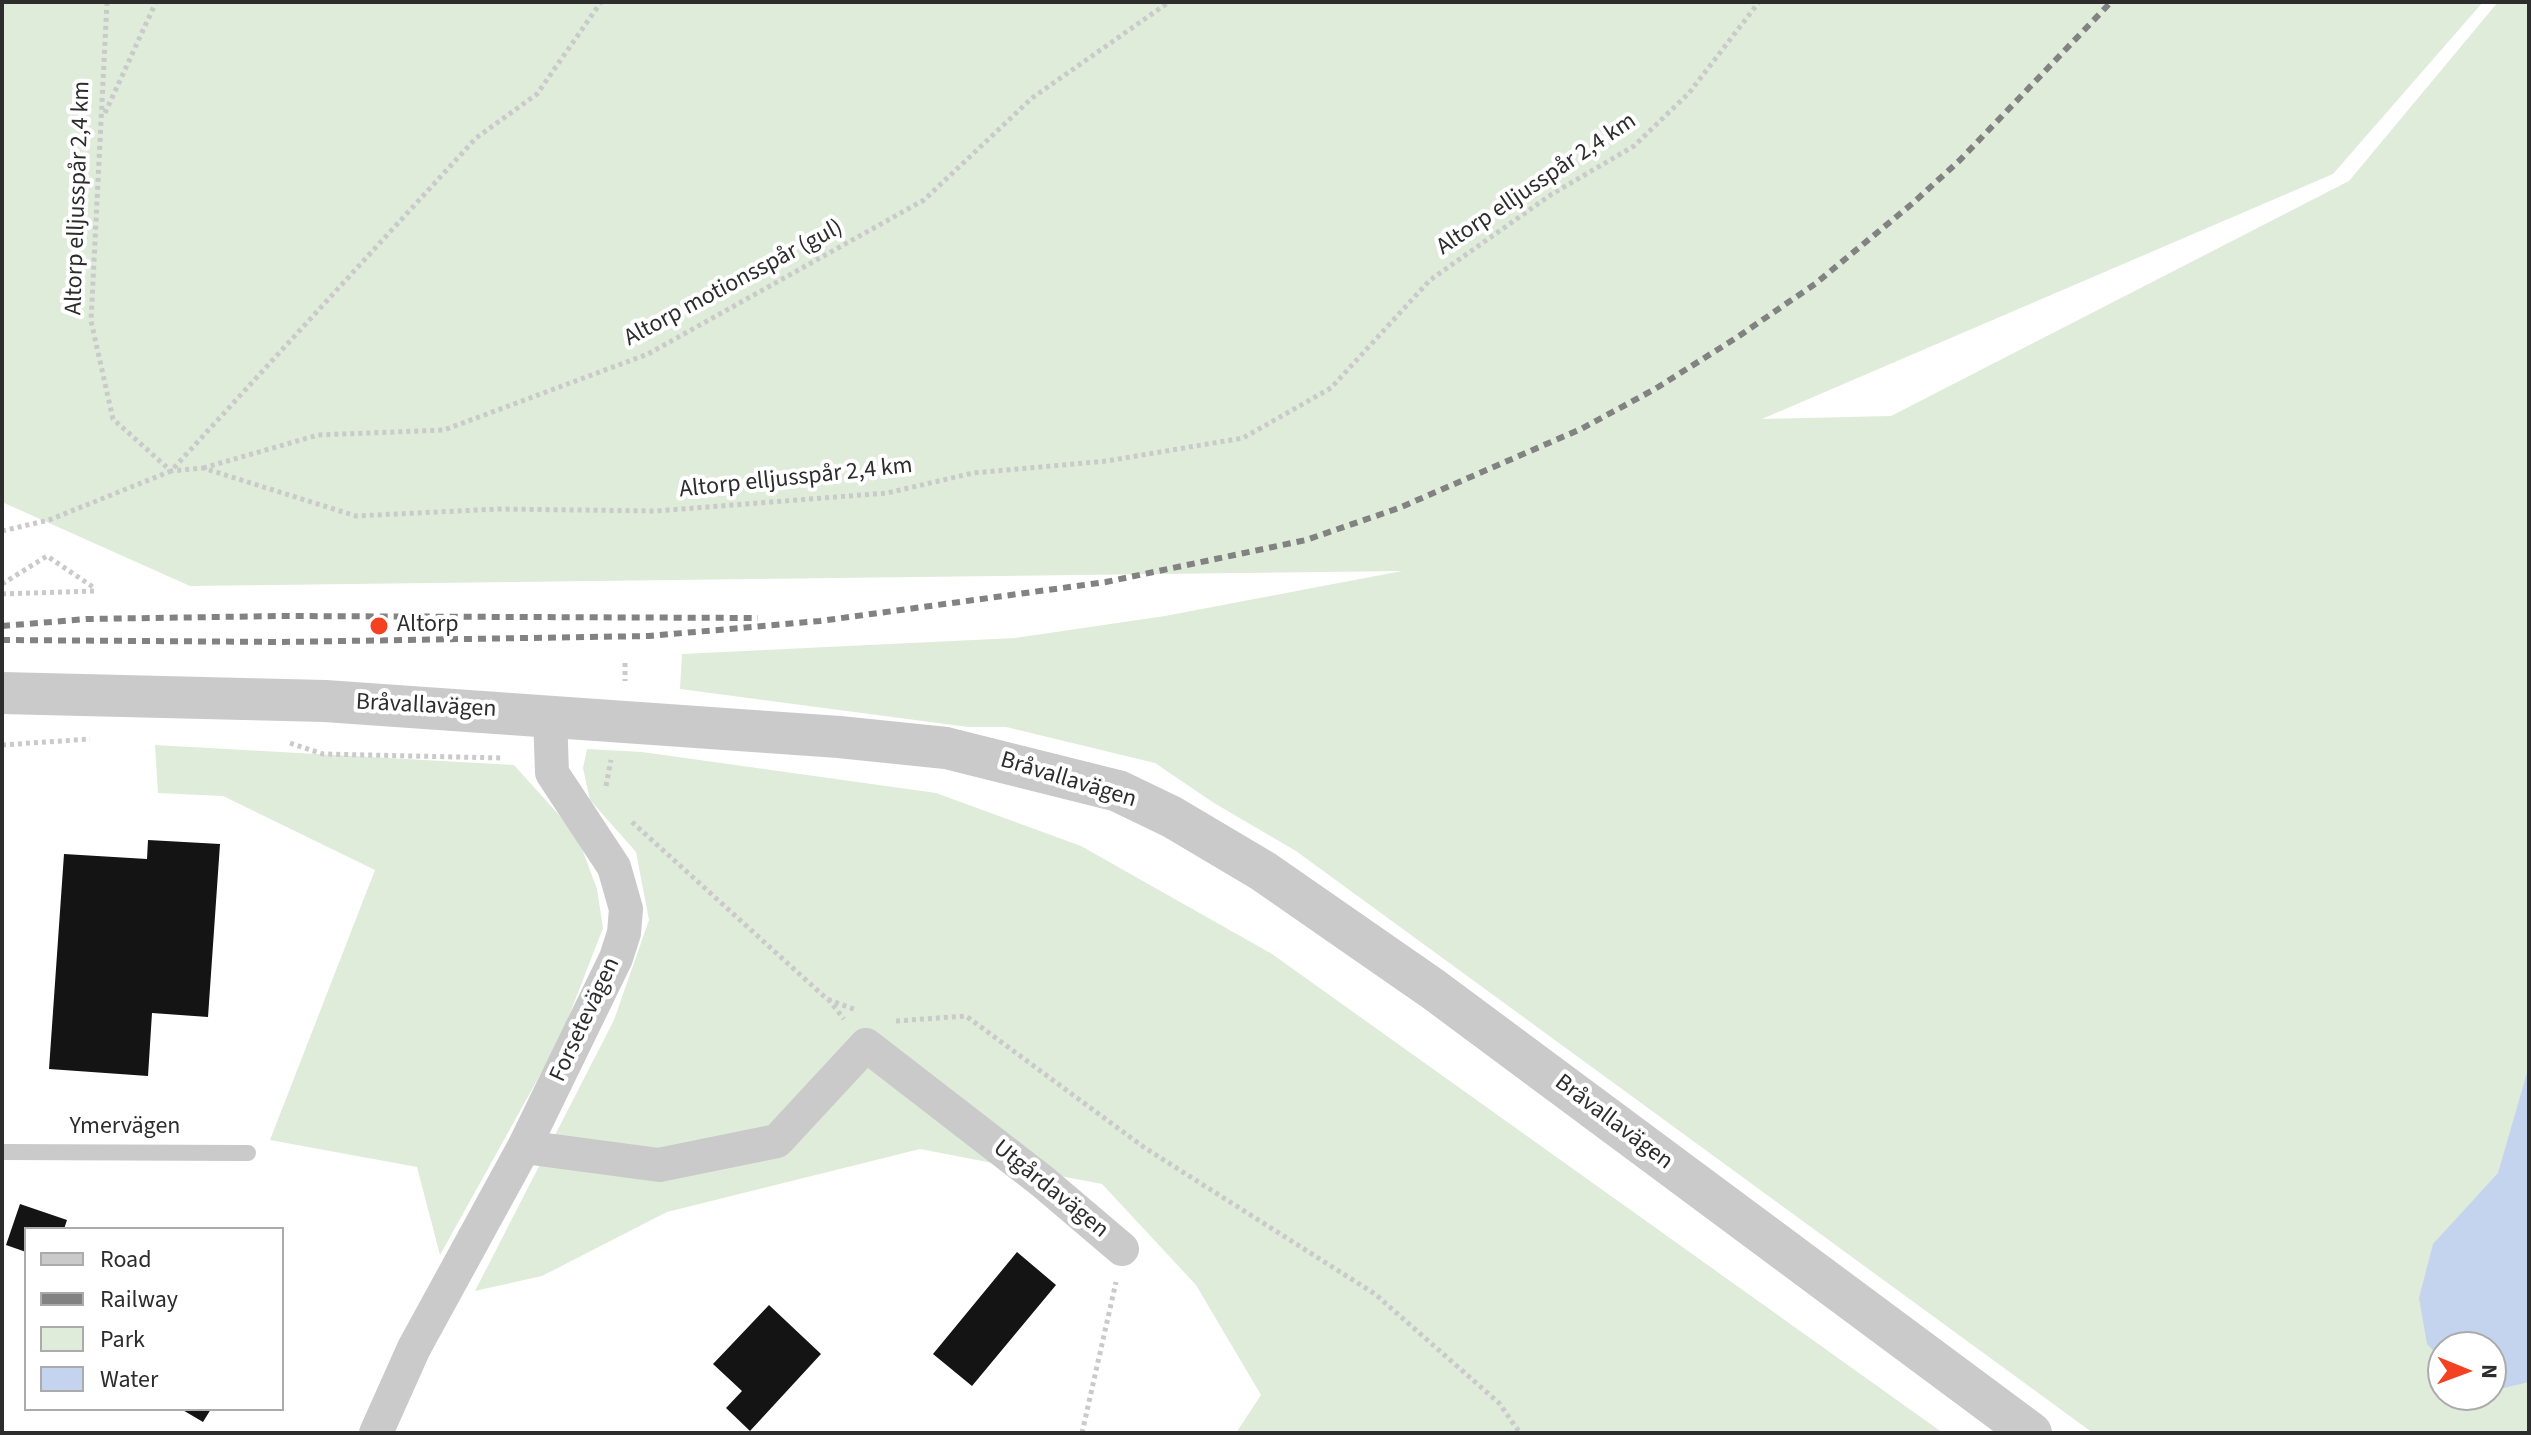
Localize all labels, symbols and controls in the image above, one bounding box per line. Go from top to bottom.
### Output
street label: Altorp elljusspår 2,4 km [61,80,97,316]
street label: Altorp elljusspår 2,4 km [1432,108,1642,262]
street label: Altorp motionsspår (gul) [620,214,848,354]
street label: Altorp elljusspår 2,4 km [678,452,914,506]
place label: Altorp [397,612,459,640]
marker: Altorp [368,615,390,637]
street label: Bråvallavägen [355,689,497,725]
street label: Bråvallavägen [996,747,1140,815]
street label: Forsetevägen [545,953,627,1087]
street label: Bråvallavägen [1548,1069,1678,1177]
street label: Ymervägen [70,1114,180,1142]
street label: Utgårdavägen [986,1135,1114,1245]
legend [24,1227,284,1411]
text: Road [100,1242,152,1277]
text: Railway [100,1282,178,1317]
text: Park [100,1322,145,1357]
north arrow [2427,1331,2507,1411]
text: Water [100,1362,158,1397]
text: N [2473,1364,2505,1379]

